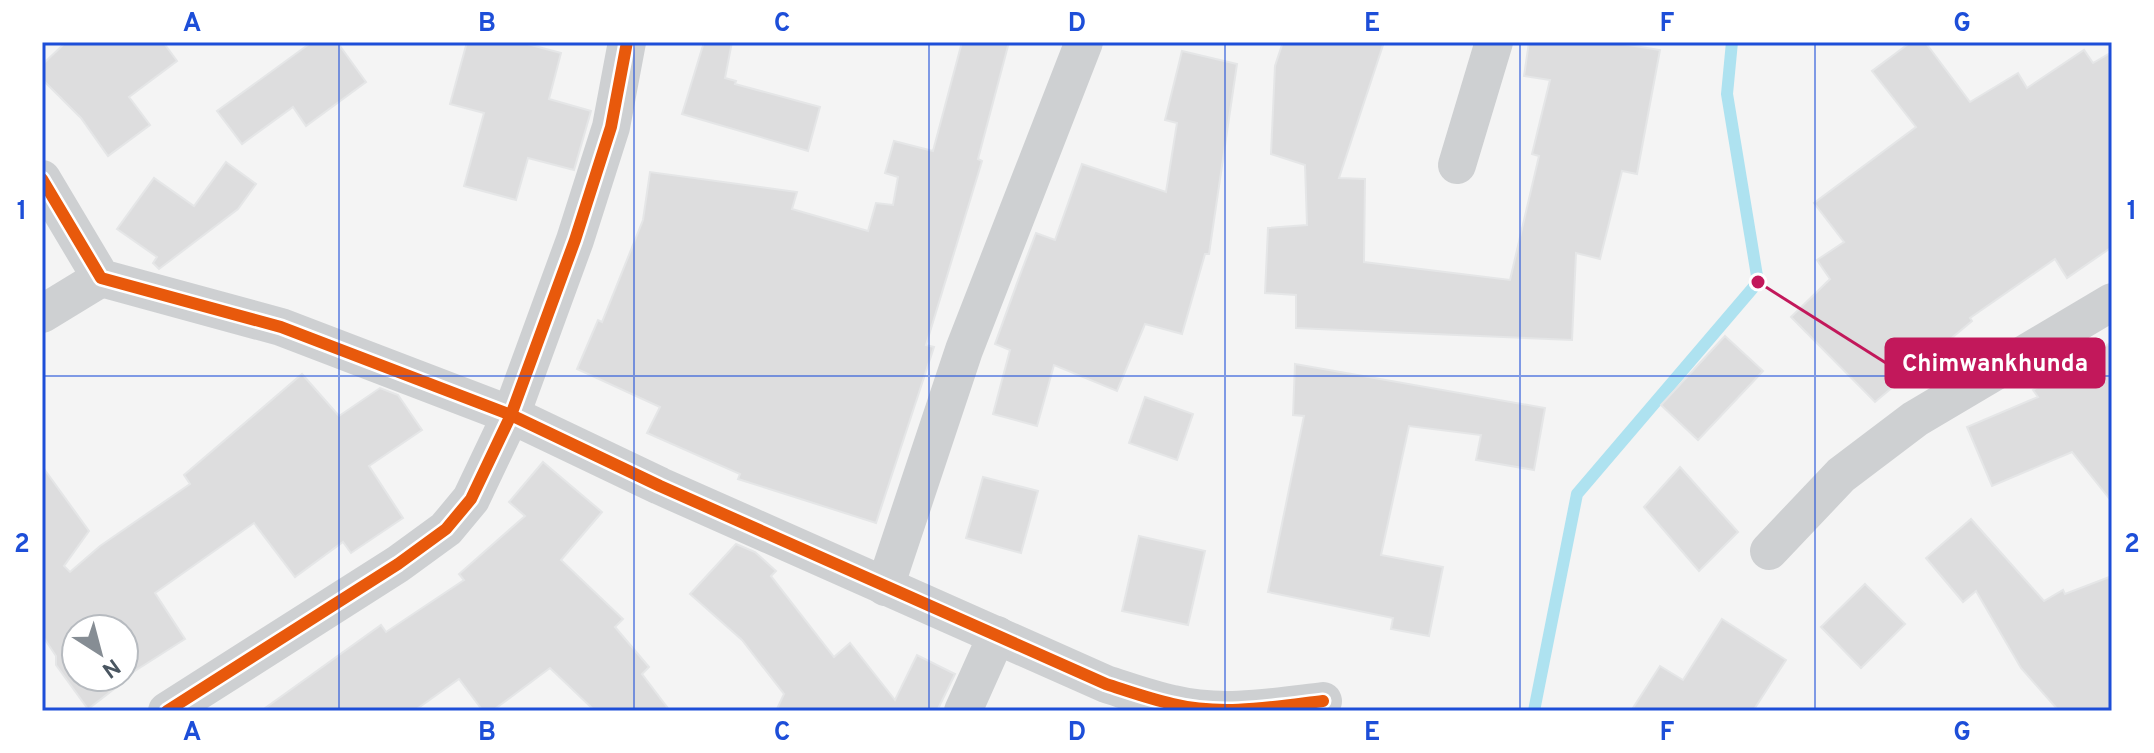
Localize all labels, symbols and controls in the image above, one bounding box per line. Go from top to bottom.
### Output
text: A [183,8,201,41]
text: B [478,8,496,41]
text: C [774,8,790,41]
text: D [1068,8,1086,41]
text: E [1364,8,1380,41]
text: F [1660,8,1675,41]
text: G [1953,8,1971,41]
text: 1 [17,196,27,229]
text: 1 [2127,196,2137,229]
callout: Chimwankhunda [1886,339,2104,387]
text: Chimwankhunda [1902,350,2088,380]
text: 2 [14,529,30,562]
text: 2 [2124,529,2140,562]
north arrow [60,613,140,693]
text: N [96,652,125,683]
text: A [183,717,201,750]
text: B [478,717,496,750]
text: C [774,717,790,750]
text: D [1068,717,1086,750]
text: E [1364,717,1380,750]
text: F [1660,717,1675,750]
text: G [1953,717,1971,750]

